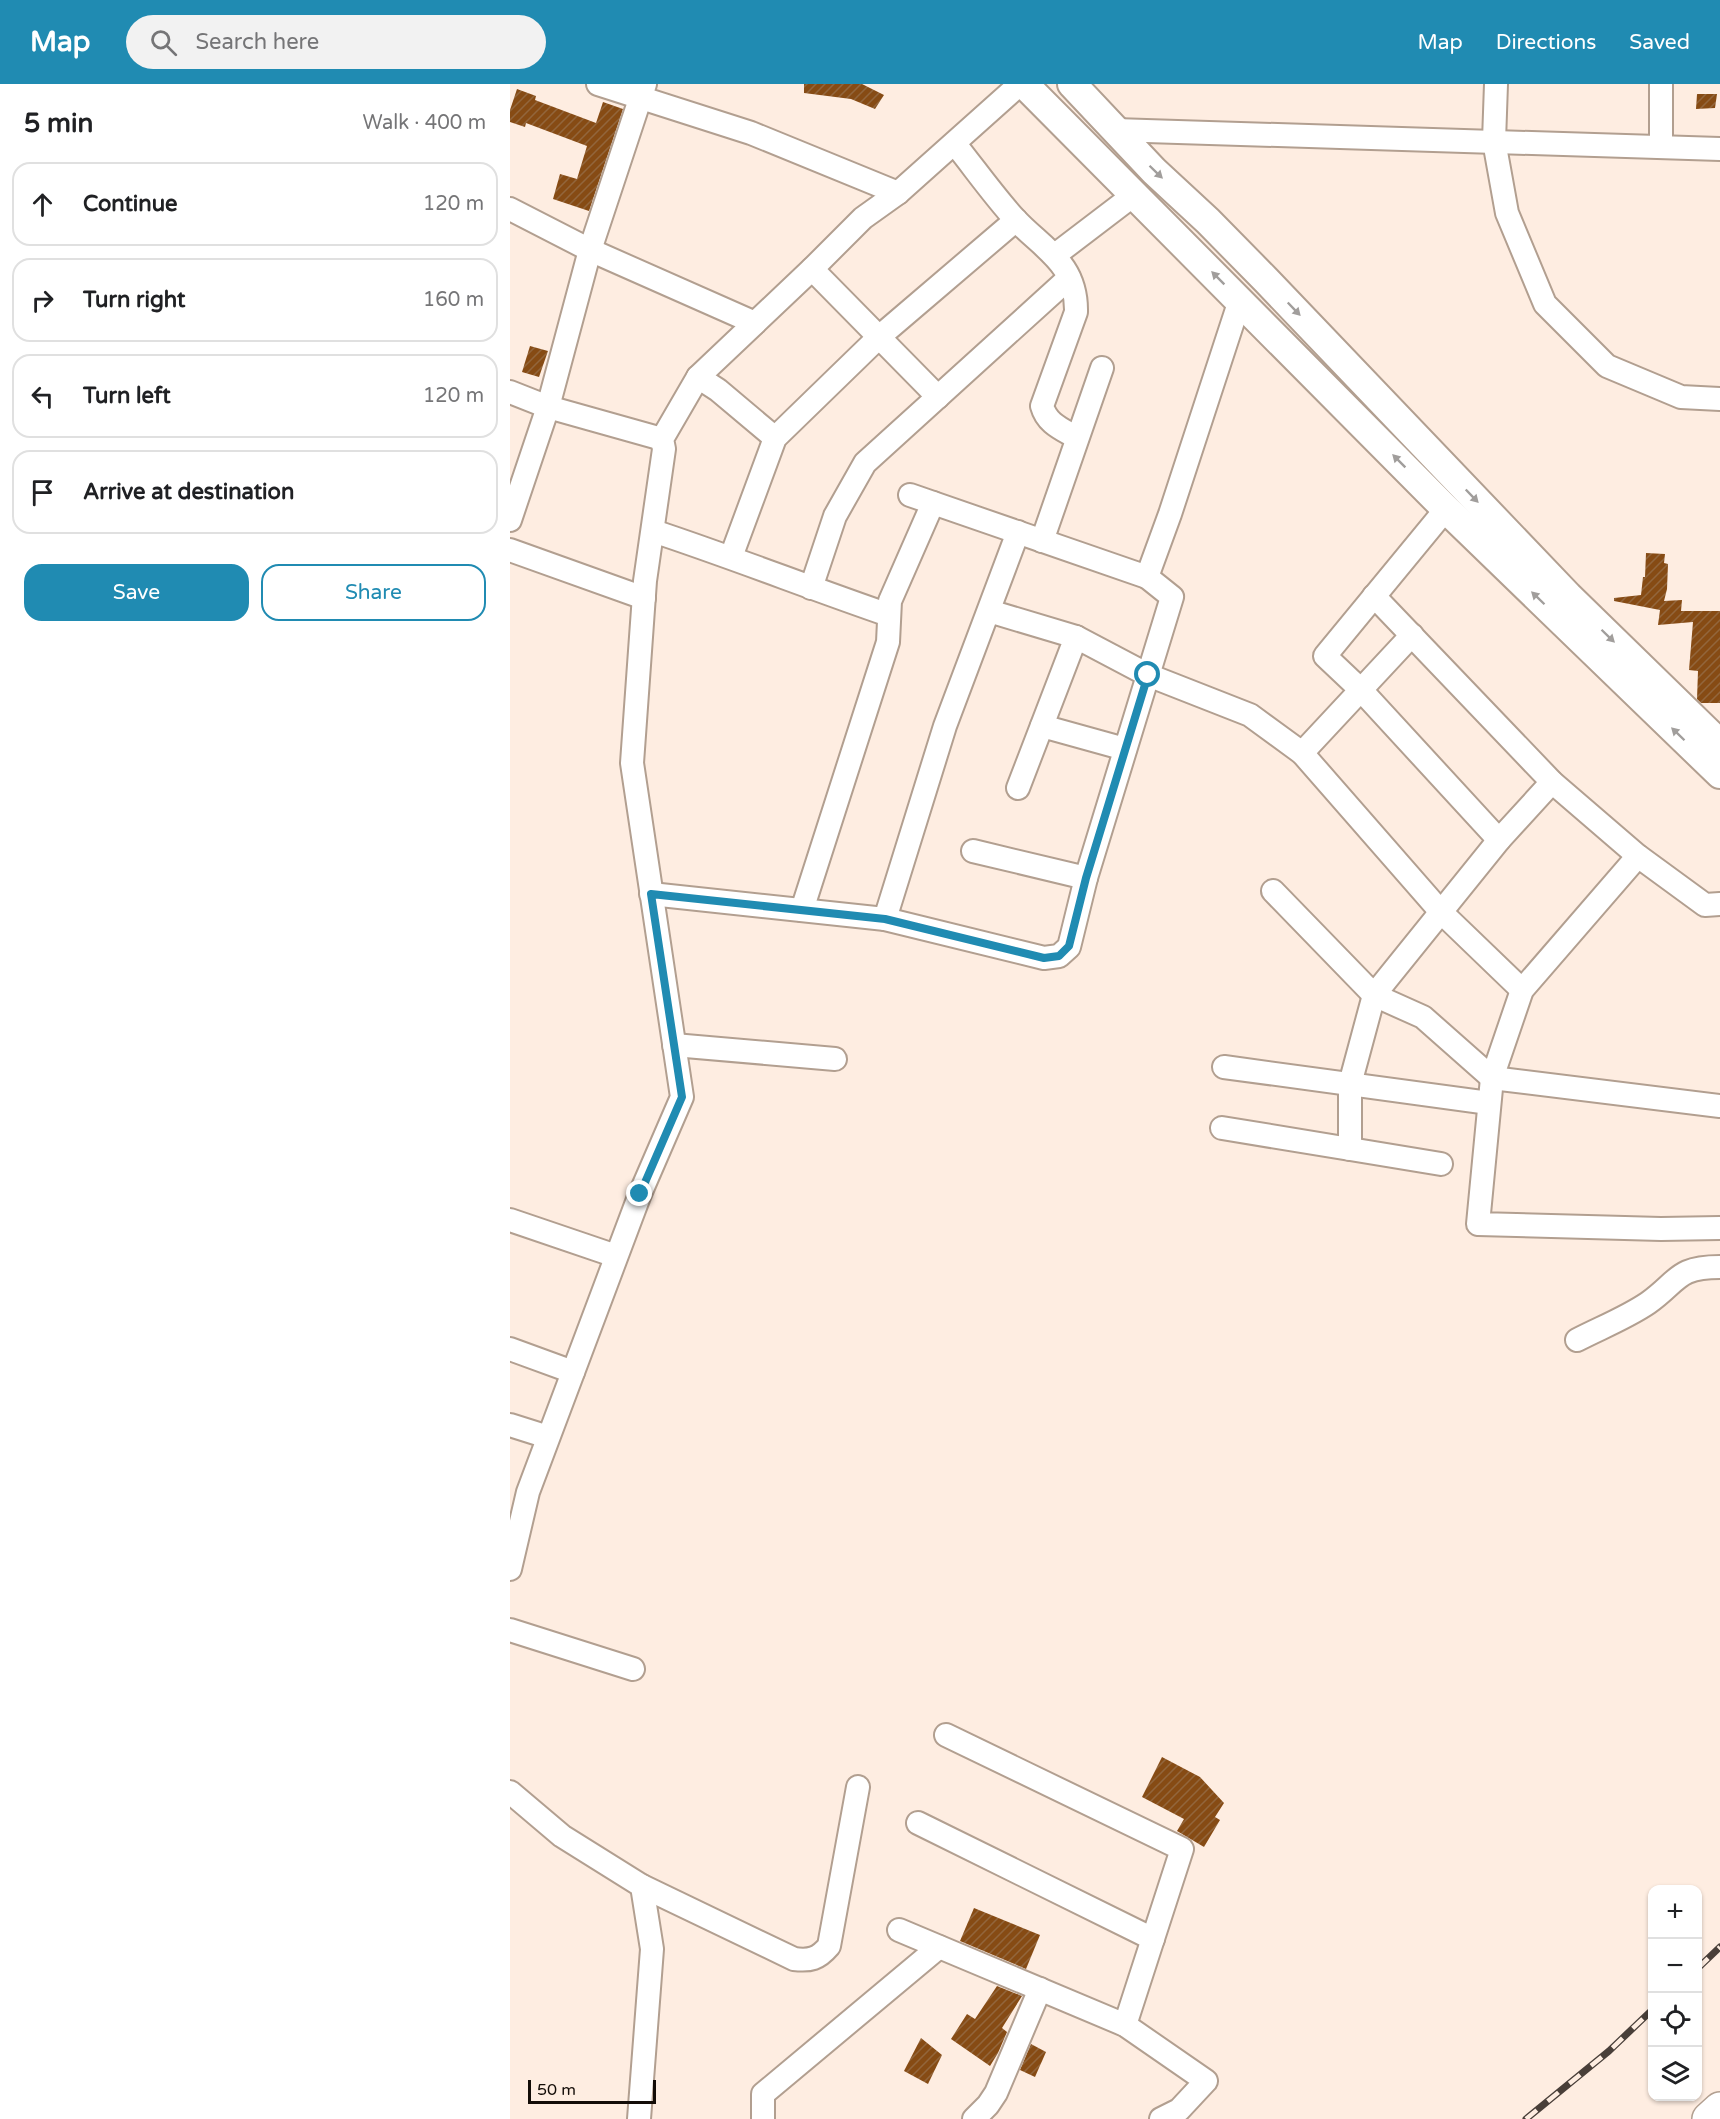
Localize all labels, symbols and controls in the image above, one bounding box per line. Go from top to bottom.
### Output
search box [126,15,546,69]
text: Map [30,25,90,59]
icon: search [147,26,180,59]
text: Search here [195,29,319,55]
text: Map [1417,30,1463,55]
text: Directions [1496,30,1596,55]
text: Saved [1629,30,1690,55]
text: 5 min [24,108,93,139]
text: Walk · 400 m [363,111,486,135]
one-way arrow [1148,164,1162,178]
icon: ahead [26,188,59,221]
text: Continue [83,191,178,217]
text: 120 m [423,192,484,216]
one-way arrow [1211,271,1225,285]
icon: right [26,284,59,317]
text: Turn right [83,287,185,313]
text: 160 m [423,288,484,312]
one-way arrow [1286,302,1300,316]
icon: left [26,380,59,413]
text: Turn left [83,383,171,409]
text: 120 m [423,384,484,408]
one-way arrow [1392,454,1406,469]
icon: arrive [26,476,59,509]
text: Arrive at destination [83,479,294,505]
one-way arrow [1465,488,1478,503]
button: Save [24,564,249,621]
button: Share [261,564,486,621]
one-way arrow [1530,591,1545,605]
one-way arrow [1601,628,1615,642]
route start [1134,661,1160,687]
one-way arrow [1671,727,1685,741]
route end [626,1180,652,1206]
map controls [1648,1885,1702,2101]
button: + [1648,1885,1702,1939]
button: − [1648,1939,1702,1993]
button: locate [1648,1993,1702,2047]
button: layers [1648,2047,1702,2101]
scale bar [528,2077,656,2104]
text: 50 m [537,2080,576,2100]

